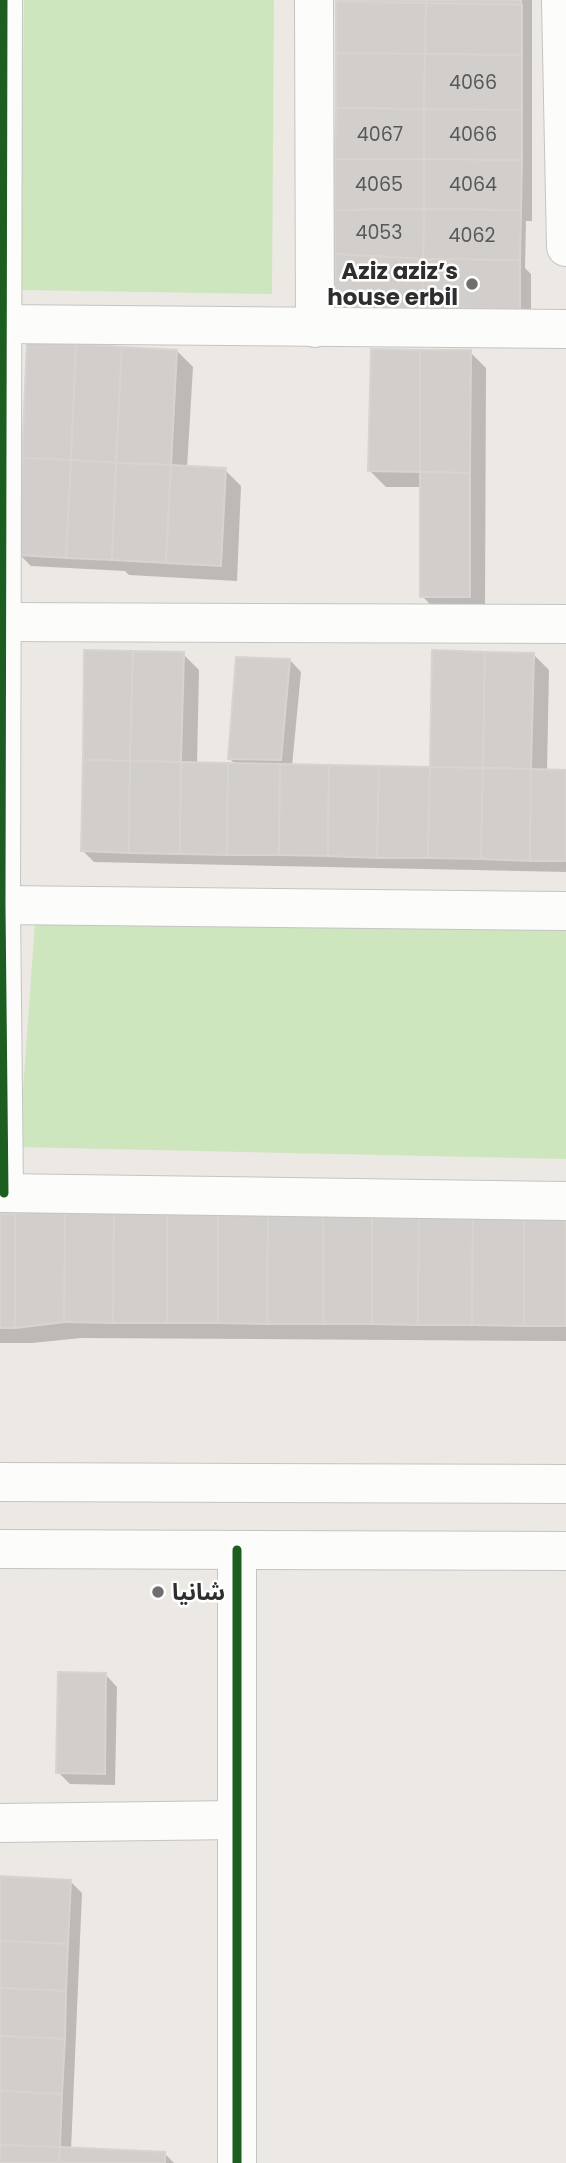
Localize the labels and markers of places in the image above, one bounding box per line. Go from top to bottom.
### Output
place label: Aziz aziz’s house erbil [327,255,458,313]
marker: Aziz aziz’s house erbil [464,276,480,292]
place label: شانيا [172,1576,225,1608]
marker: شانيا [150,1584,166,1600]

